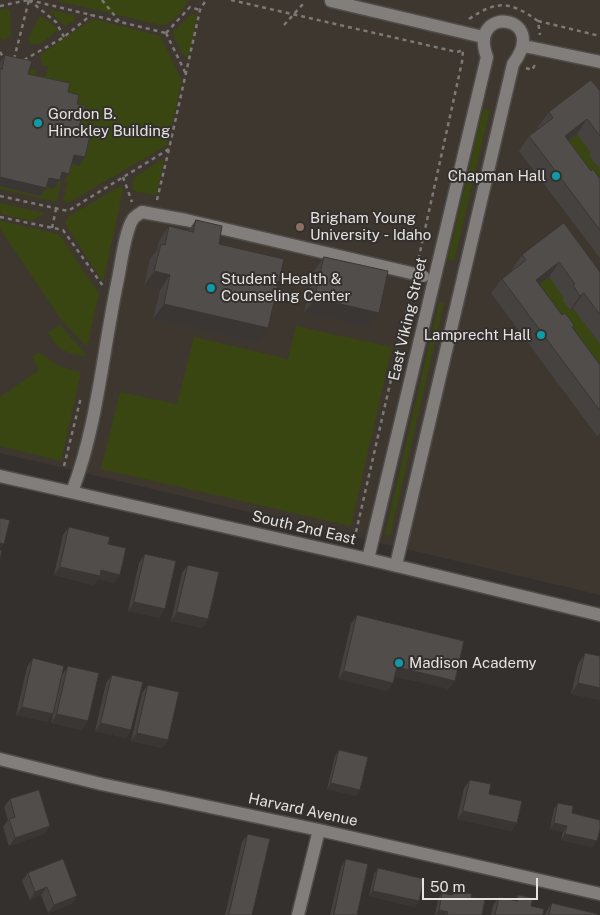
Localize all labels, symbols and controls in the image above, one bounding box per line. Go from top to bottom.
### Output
place label: Gordon B. Hinckley Building [48,105,170,140]
marker: Gordon B. Hinckley Building [32,117,44,129]
place label: Chapman Hall [448,167,546,185]
marker: Chapman Hall [550,170,562,182]
place label: Brigham Young University - Idaho [310,209,431,244]
marker: Brigham Young University - Idaho [294,221,306,233]
street label: East Viking Street [385,256,431,382]
place label: Student Health & Counseling Center [221,270,350,305]
marker: Student Health & Counseling Center [205,282,217,294]
place label: Lamprecht Hall [424,326,531,344]
marker: Lamprecht Hall [535,329,547,341]
street label: South 2nd East [250,507,358,549]
place label: Madison Academy [409,654,537,672]
marker: Madison Academy [393,657,405,669]
street label: Harvard Avenue [247,790,359,830]
scale bar [425,868,541,900]
text: 50 m [430,878,465,895]

